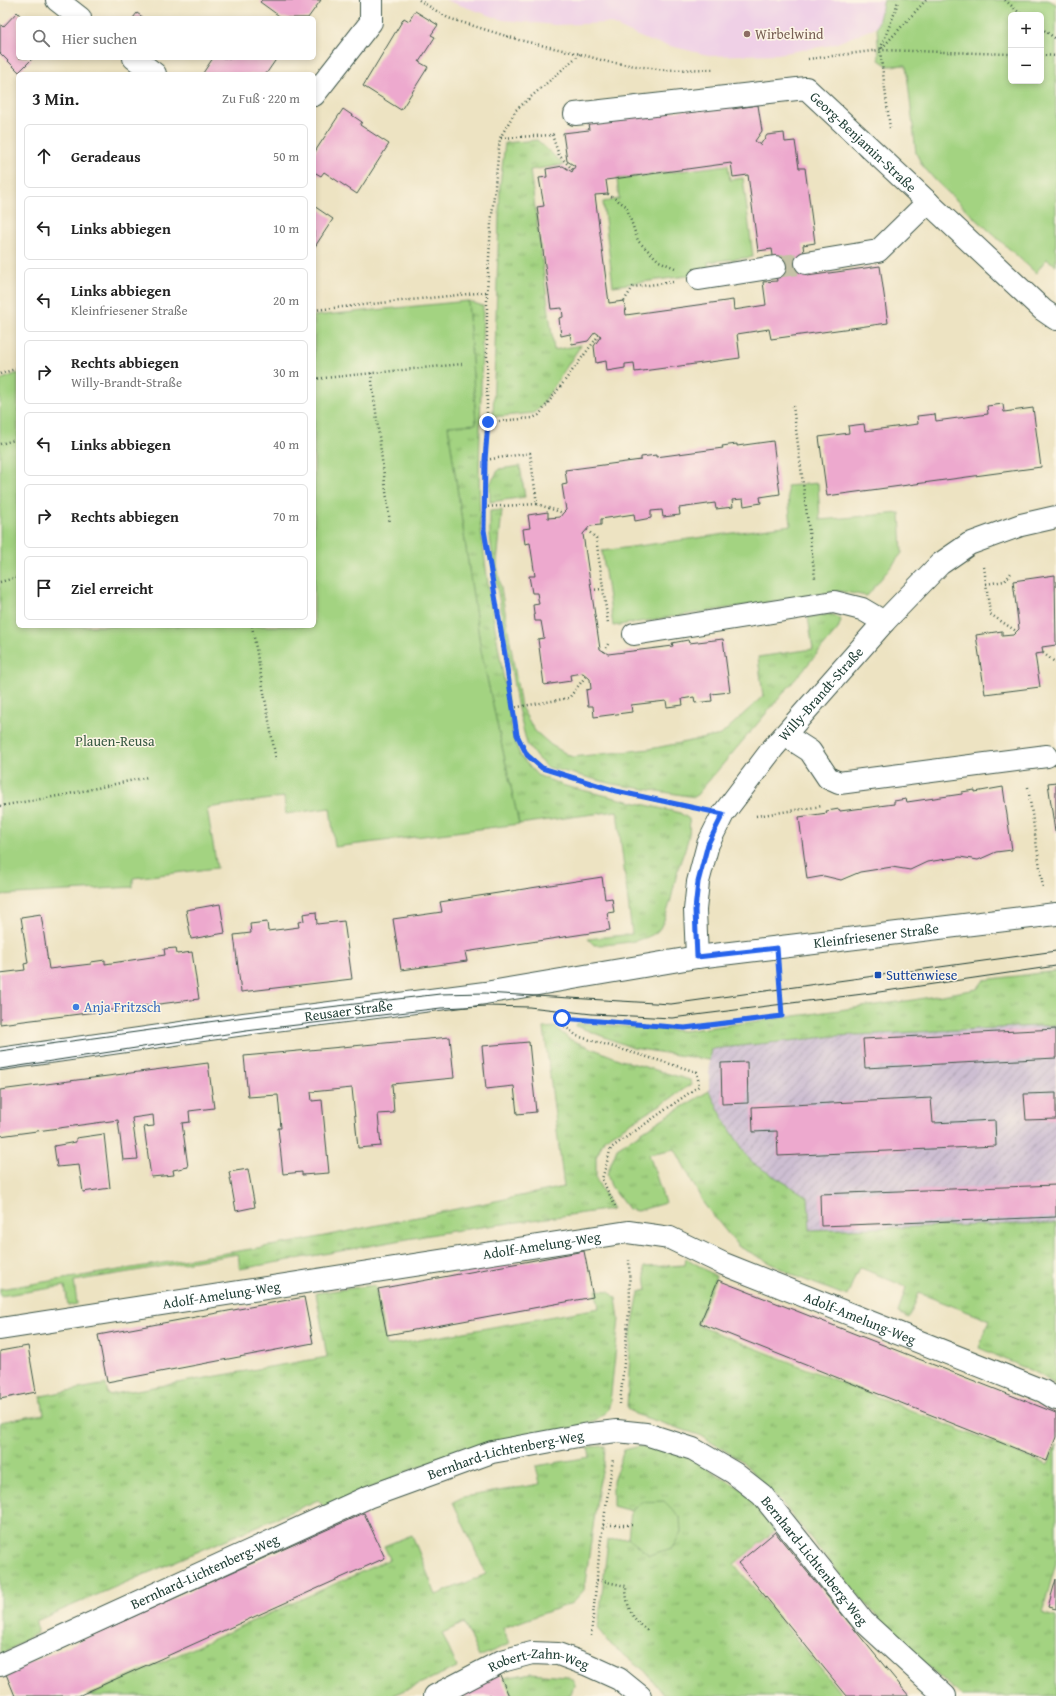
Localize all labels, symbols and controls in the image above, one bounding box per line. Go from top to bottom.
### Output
map controls [1008,12,1044,84]
button: + [1008,12,1044,48]
search box [16,16,316,60]
place label: Wirbelwind [755,24,824,44]
icon: search [30,27,52,49]
text: Hier suchen [62,28,137,49]
marker: Wirbelwind [742,29,752,39]
button: − [1008,48,1044,84]
text: 3 Min. [32,86,79,111]
street label: Georg-Benjamin-Straße [806,87,921,197]
text: Zu Fuß · 220 m [222,89,300,108]
icon: ahead [33,145,55,167]
text: Geradeaus [71,146,141,167]
text: 50 m [273,147,299,166]
icon: left [33,217,55,239]
text: Links abbiegen [71,218,171,239]
text: 10 m [273,219,299,238]
text: Links abbiegen [71,280,171,301]
icon: left [33,289,55,311]
text: 20 m [273,291,299,310]
text: Kleinfriesener Straße [71,301,188,320]
text: Rechts abbiegen [71,352,179,373]
icon: right [33,361,55,383]
text: 30 m [273,363,299,382]
text: Willy-Brandt-Straße [71,373,182,392]
route end [479,413,497,431]
icon: left [33,433,55,455]
text: Links abbiegen [71,434,171,455]
text: 40 m [273,435,299,454]
icon: right [33,505,55,527]
text: Rechts abbiegen [71,506,179,527]
text: 70 m [273,507,299,526]
icon: arrive [33,577,55,599]
text: Ziel erreicht [71,578,153,599]
street label: Willy-Brandt-Straße [774,642,868,745]
park label: Plauen-Reusa [75,731,155,751]
street label: Kleinfriesener Straße [813,918,940,953]
place label: Suttenwiese [886,965,958,985]
marker: Suttenwiese [873,970,883,980]
street label: Reusaer Straße [303,995,394,1026]
place label: Anja Fritzsch [84,997,161,1017]
marker: Anja Fritzsch [71,1002,81,1012]
route start [553,1009,571,1027]
street label: Adolf-Amelung-Weg [481,1226,602,1264]
street label: Adolf-Amelung-Weg [161,1276,282,1314]
street label: Adolf-Amelung-Weg [801,1287,919,1349]
street label: Bernhard-Lichtenberg-Weg [425,1425,585,1485]
street label: Bernhard-Lichtenberg-Weg [756,1492,873,1630]
street label: Bernhard-Lichtenberg-Weg [127,1529,282,1614]
street label: Robert-Zahn-Weg [484,1643,592,1677]

